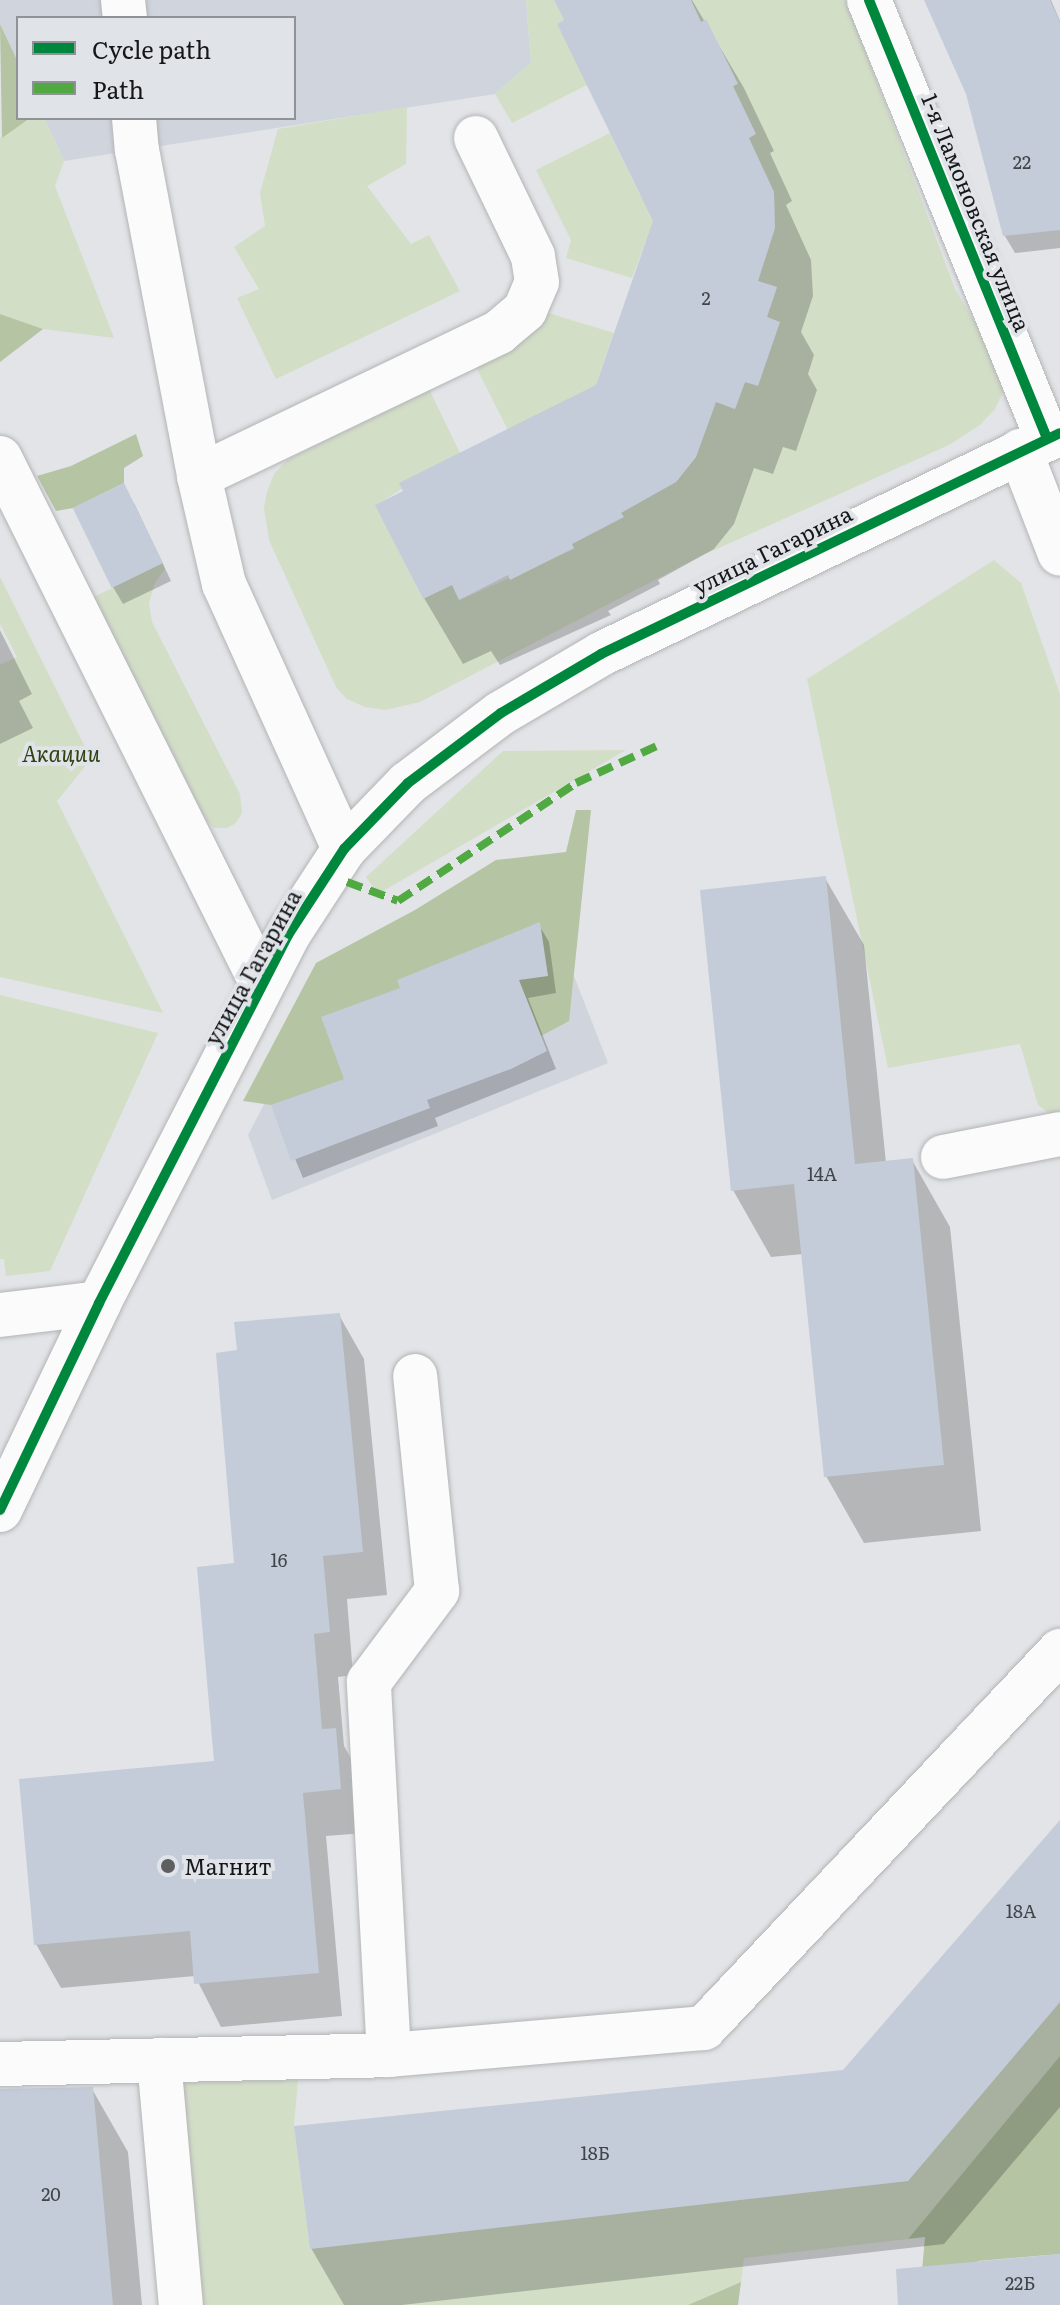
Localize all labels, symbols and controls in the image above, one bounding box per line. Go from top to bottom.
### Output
legend [16,16,296,120]
text: Cycle path [92,31,211,66]
text: Path [92,71,144,106]
street label: 1-я Ламоновская улица [917,89,1037,335]
house number: 22 [1013,151,1031,173]
house number: 2 [701,287,711,309]
street label: улица Гагарина [688,499,856,599]
park label: Акации [22,740,100,766]
street label: улица Гагарина [198,885,306,1049]
house number: 14А [807,1163,837,1185]
house number: 16 [271,1549,287,1571]
place label: Магнит [184,1853,271,1879]
marker: Магнит [159,1857,177,1875]
house number: 18А [1006,1900,1036,1922]
house number: 18Б [580,2142,610,2164]
house number: 20 [41,2183,61,2205]
house number: 22Б [1005,2272,1035,2294]

